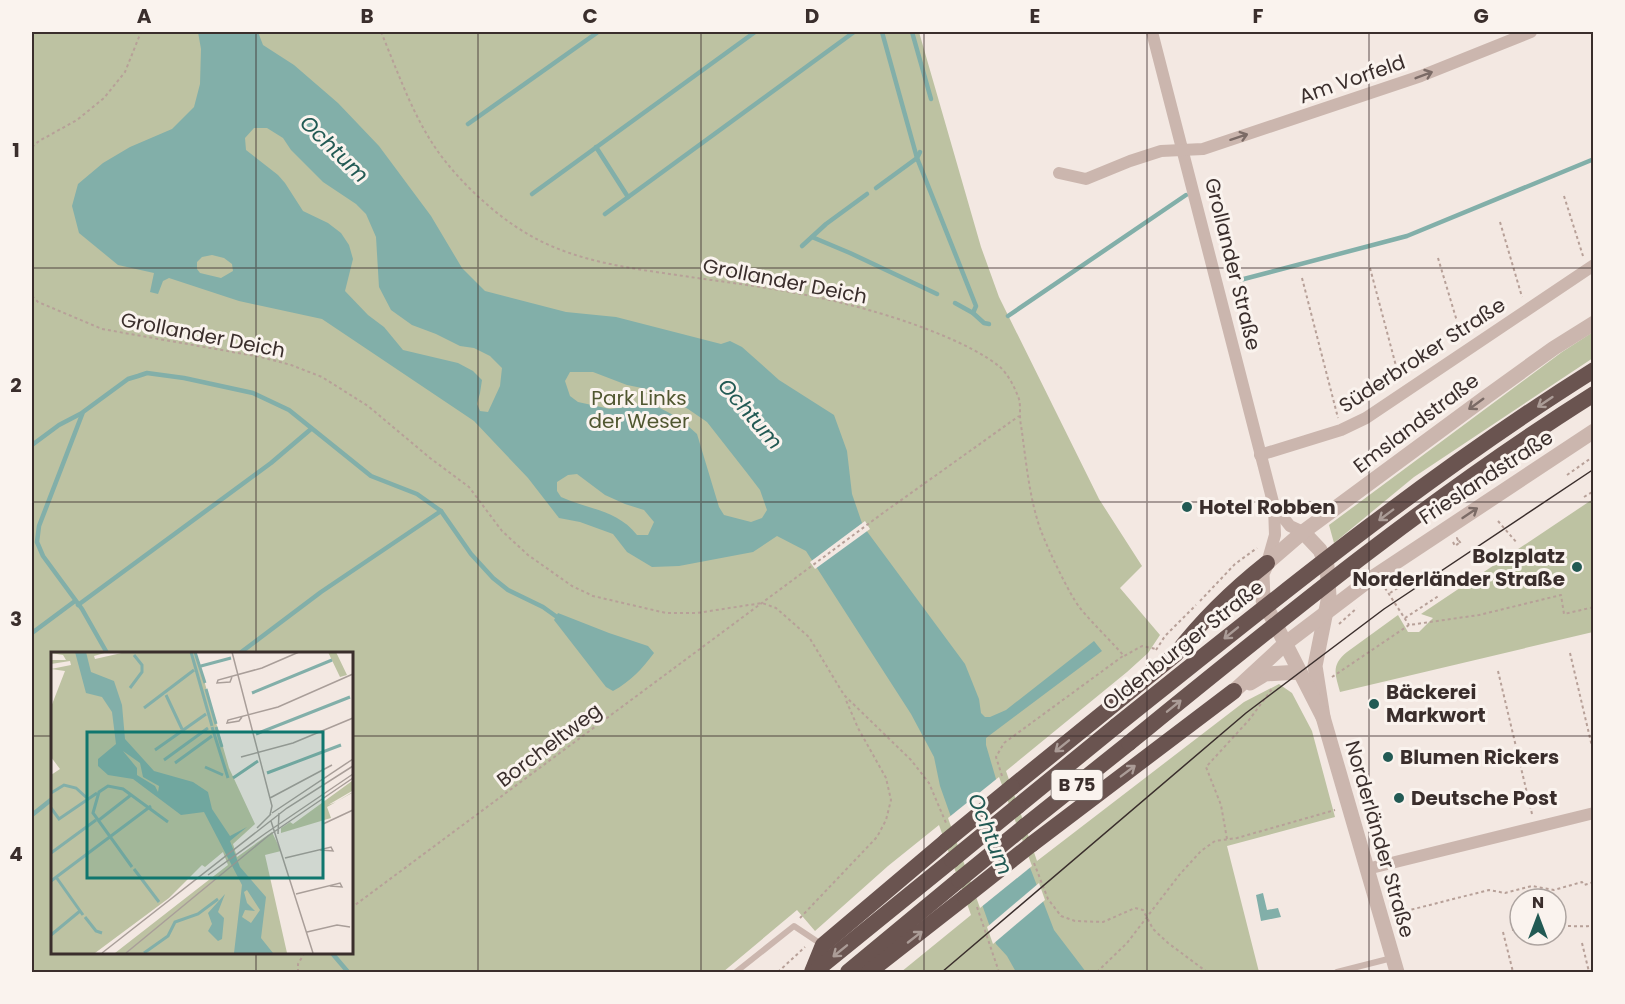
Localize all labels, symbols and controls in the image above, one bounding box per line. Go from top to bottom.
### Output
text: A [137,2,152,30]
text: B [360,2,374,30]
text: C [582,2,598,30]
text: D [805,2,819,30]
text: E [1030,2,1040,30]
text: F [1253,2,1264,30]
text: G [1473,2,1489,30]
street label: Am Vorfeld [1295,48,1409,110]
one-way arrow [1414,68,1432,79]
water label: Ochtum [294,109,375,189]
one-way arrow [1229,131,1248,142]
text: 1 [12,136,20,164]
street label: Grollander Straße [1198,175,1268,353]
street label: Grollander Deich [700,251,870,311]
street label: Süderbroker Straße [1333,291,1511,419]
street label: Grollander Deich [118,305,288,365]
street label: Emslandstraße [1347,366,1485,480]
text: 2 [10,371,22,399]
water label: Ochtum [711,372,789,455]
park label: Park Links der Weser [589,384,689,435]
one-way arrow [1537,396,1553,408]
one-way arrow [1469,398,1485,410]
street label: Frieslandstraße [1413,423,1559,531]
place label: Hotel Robben [1199,493,1336,521]
marker: Hotel Robben [1180,500,1194,514]
one-way arrow [1461,506,1478,519]
one-way arrow [1378,509,1394,521]
place label: Bolzplatz Norderländer Straße [1352,542,1565,593]
marker: Bolzplatz Norderländer Straße [1570,560,1584,574]
street label: Oldenburger Straße [1096,573,1270,717]
text: 3 [10,605,22,633]
one-way arrow [1223,627,1239,640]
inset map [51,652,352,953]
place label: Bäckerei Markwort [1386,678,1486,729]
street label: Borcheltweg [491,696,607,794]
marker: Bäckerei Markwort [1367,697,1381,711]
one-way arrow [1166,699,1182,712]
street label: Norderländer Straße [1338,737,1422,941]
one-way arrow [1055,739,1071,752]
place label: Blumen Rickers [1400,743,1559,771]
marker: Blumen Rickers [1381,750,1395,764]
one-way arrow [1120,765,1136,778]
road number: B 75 [1052,770,1102,800]
place label: Deutsche Post [1411,784,1557,812]
water label: Ochtum [961,789,1020,879]
marker: Deutsche Post [1392,791,1406,805]
text: 4 [9,840,23,868]
north arrow [1508,887,1568,947]
text: N [1532,891,1544,914]
one-way arrow [907,931,923,944]
one-way arrow [833,944,848,958]

